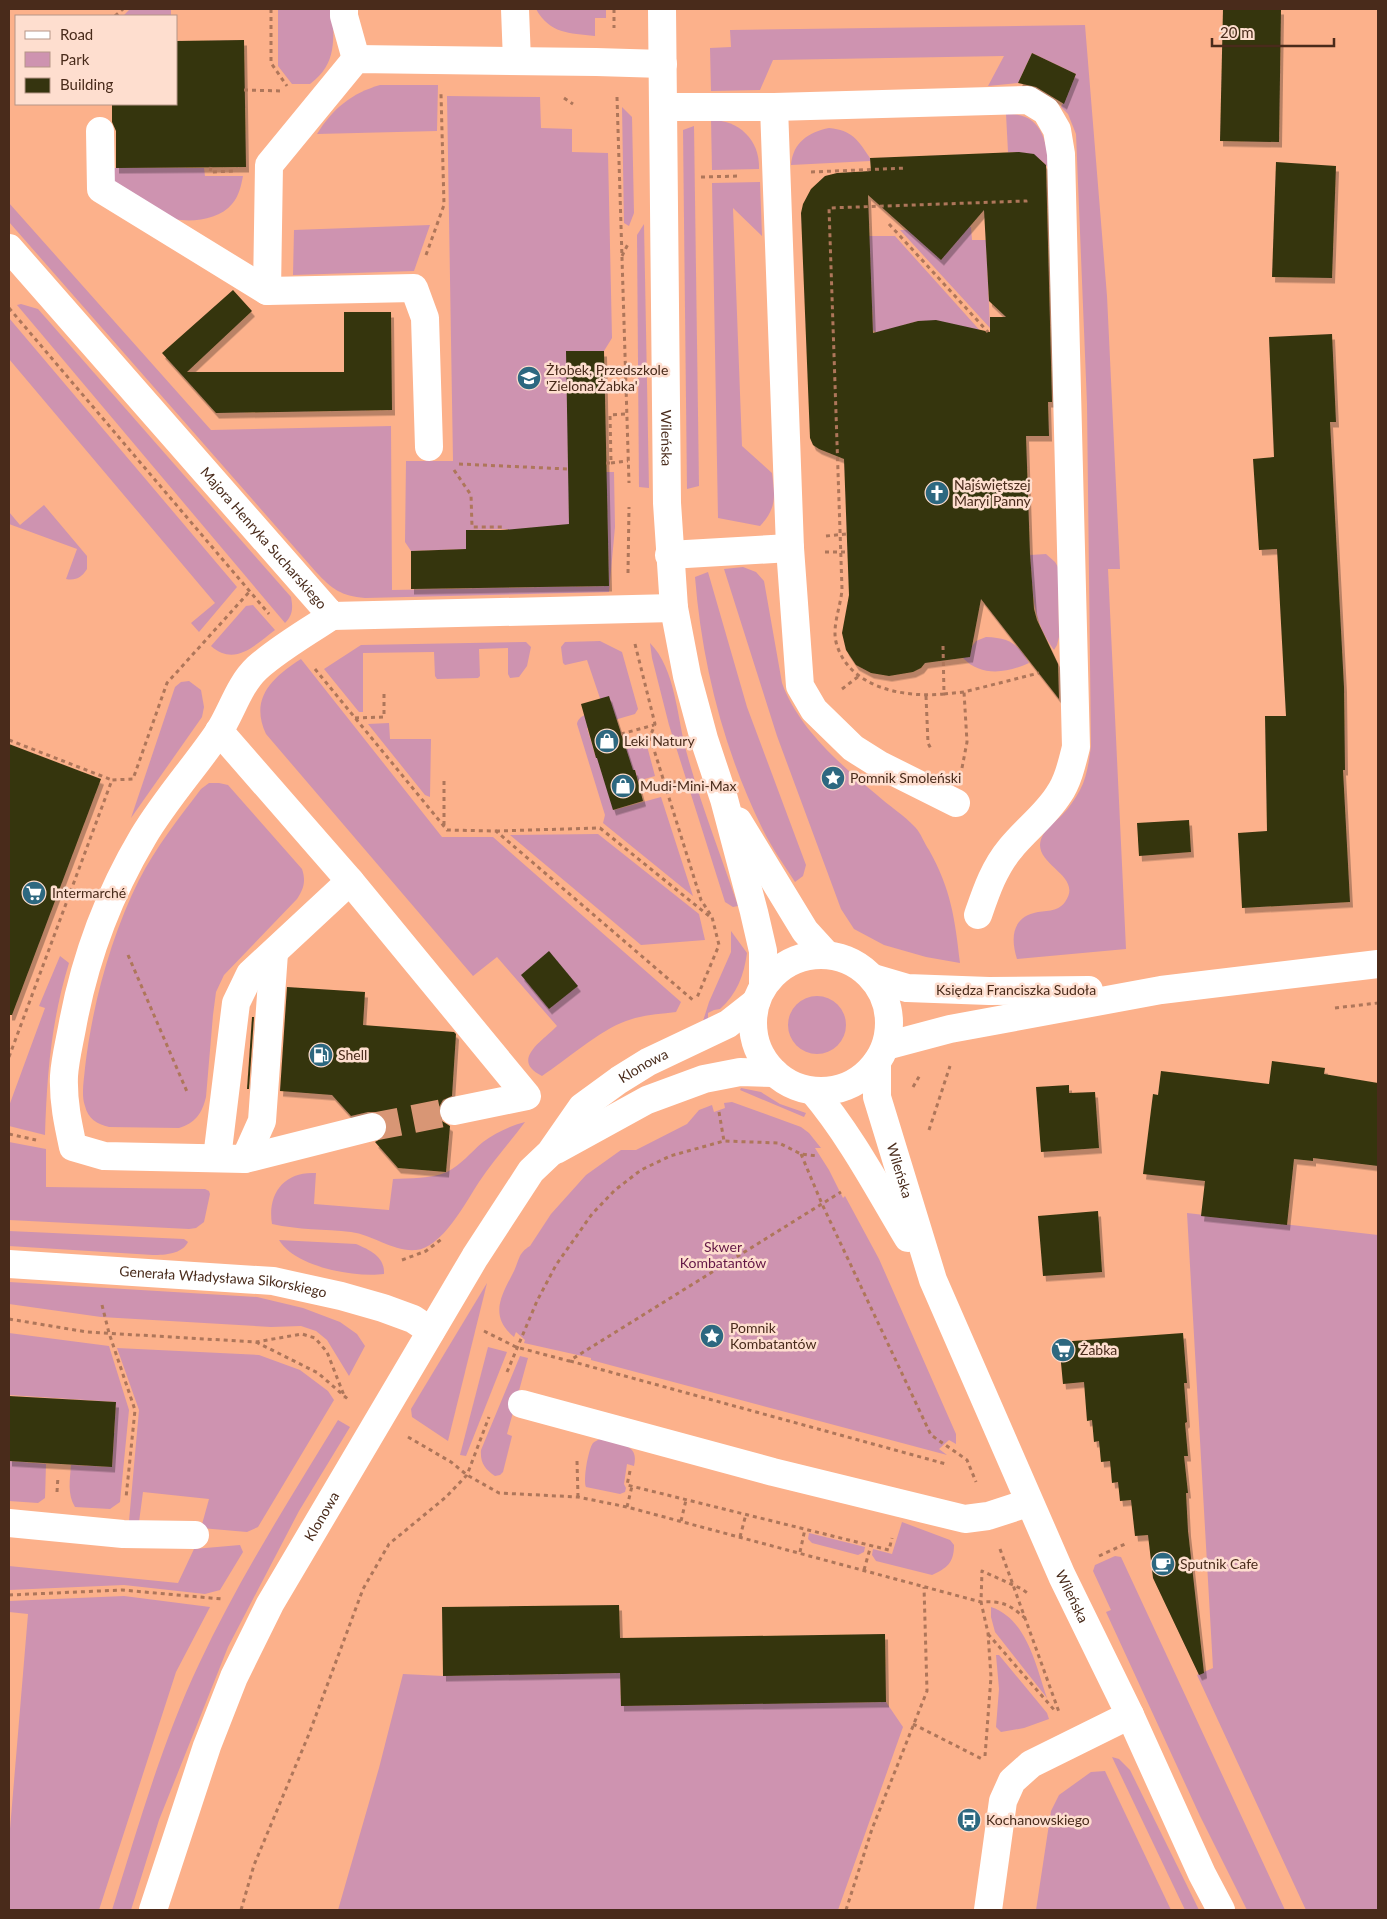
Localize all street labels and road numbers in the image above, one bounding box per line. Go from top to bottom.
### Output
street label: Wileńska [658,410,676,466]
street label: Majora Henryka Sucharskiego [197,463,331,612]
street label: Księdza Franciszka Sudoła [936,981,1096,998]
street label: Klonowa [615,1045,671,1086]
street label: Wileńska [884,1141,916,1200]
street label: Generała Władysława Sikorskiego [119,1262,328,1301]
street label: Klonowa [300,1488,342,1544]
street label: Wileńska [1052,1567,1093,1625]

